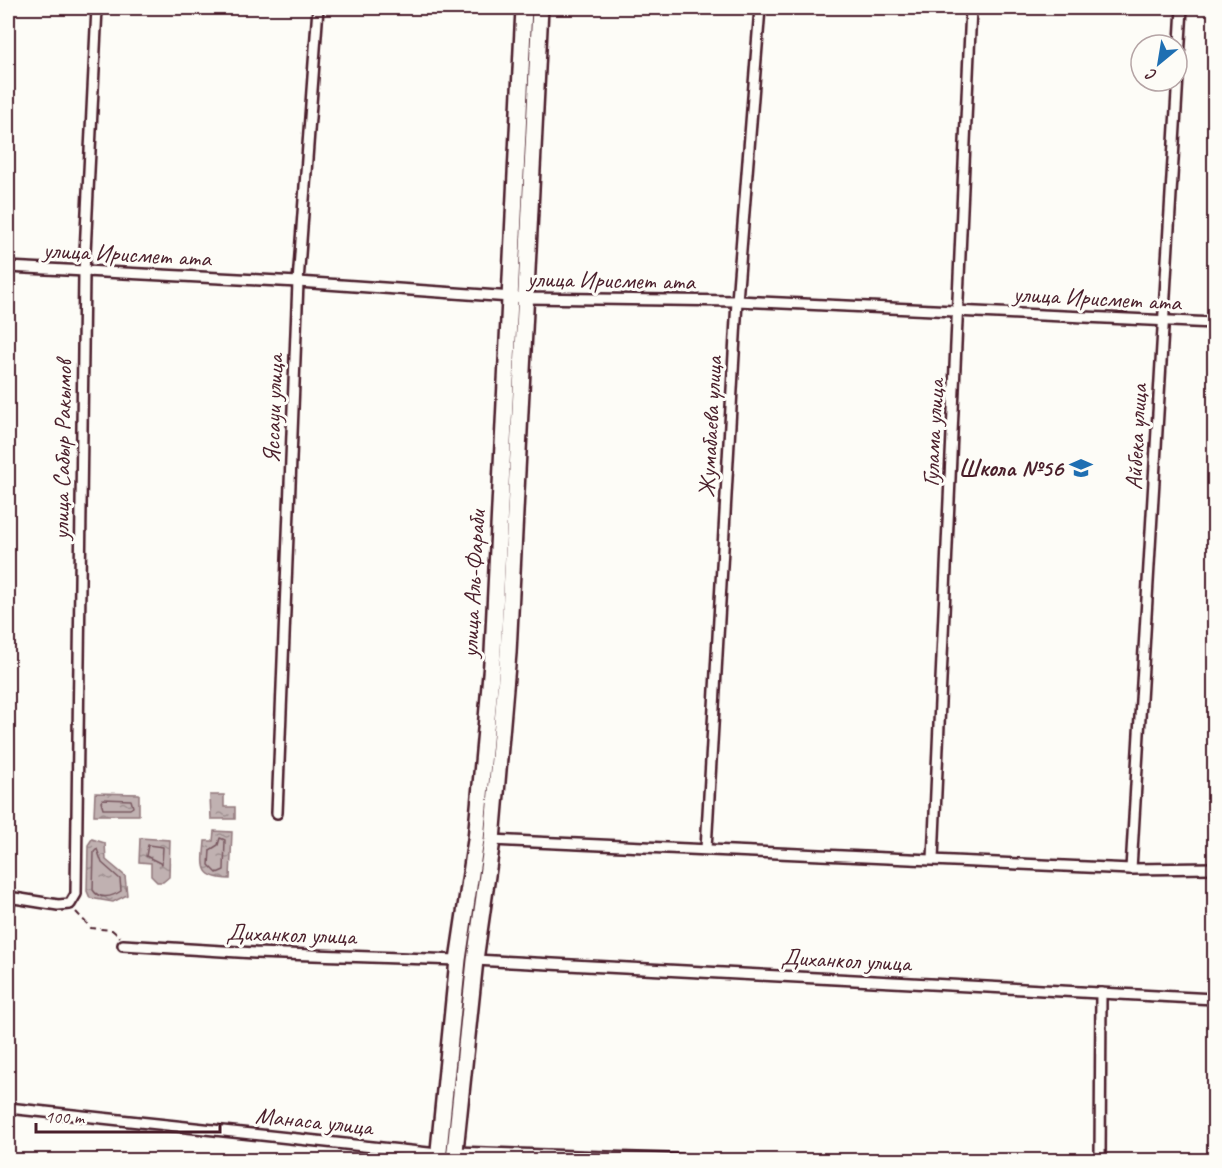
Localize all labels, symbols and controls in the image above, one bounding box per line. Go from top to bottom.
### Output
north arrow [1129,33,1189,93]
text: С [1142,63,1160,86]
street label: улица Ирисмет ата [40,235,213,273]
street label: улица Ирисмет ата [525,264,697,296]
street label: улица Ирисмет ата [1010,279,1183,317]
street label: Яссауи улица [256,352,290,464]
street label: Жумабаева улица [691,354,729,498]
street label: улица Сабыр Ракымов [45,356,79,542]
street label: Гулама улица [915,376,951,487]
street label: Айбека улица [1118,382,1154,491]
place label: Школа №56 [958,453,1065,483]
school or university icon: Школа №56 [1068,455,1094,481]
street label: улица Аль-Фараби [454,507,492,660]
street label: Диханкол улица [226,917,358,951]
street label: Диханкол улица [780,942,914,978]
scale bar [36,1096,220,1134]
street label: Манаса улица [254,1100,376,1142]
text: 100 m [45,1106,86,1128]

